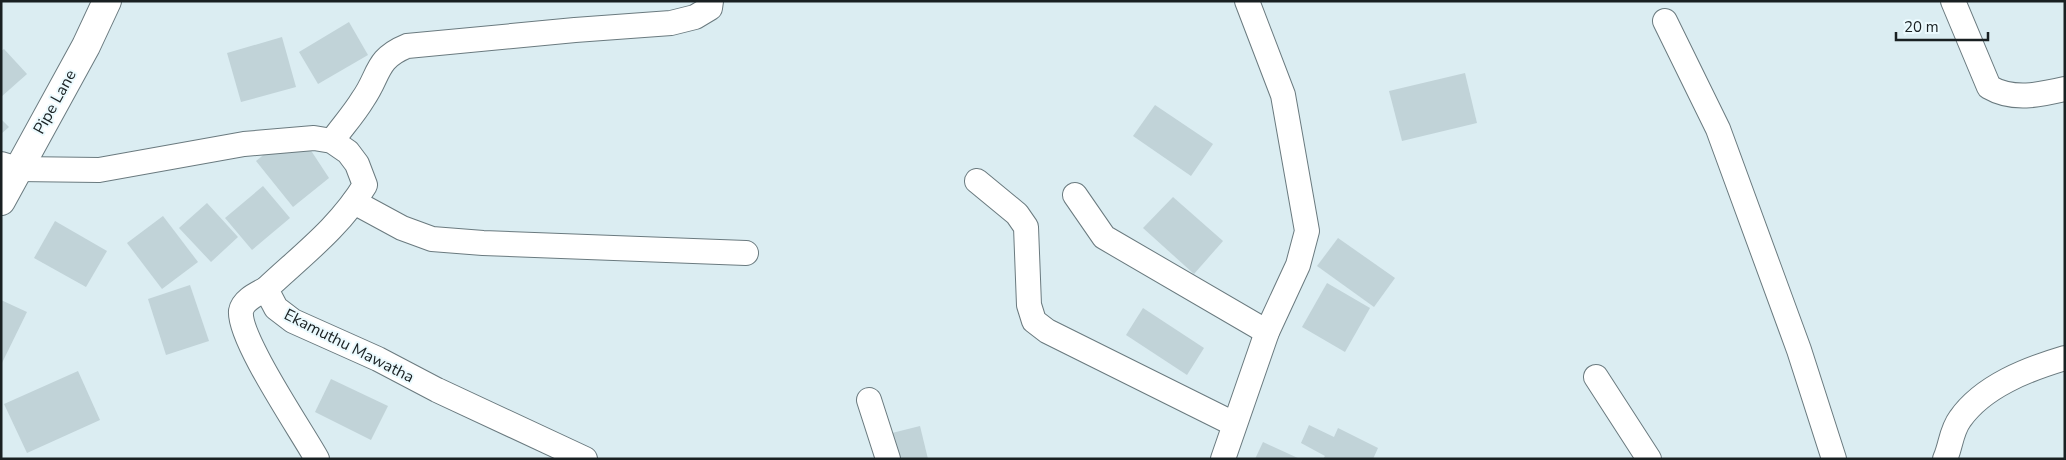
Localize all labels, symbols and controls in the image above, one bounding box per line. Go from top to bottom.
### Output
scale bar [1896,10,1988,42]
text: 20 m [1904,17,1939,37]
street label: Pipe Lane [28,66,82,138]
street label: Ekamuthu Mawatha [280,304,418,388]

